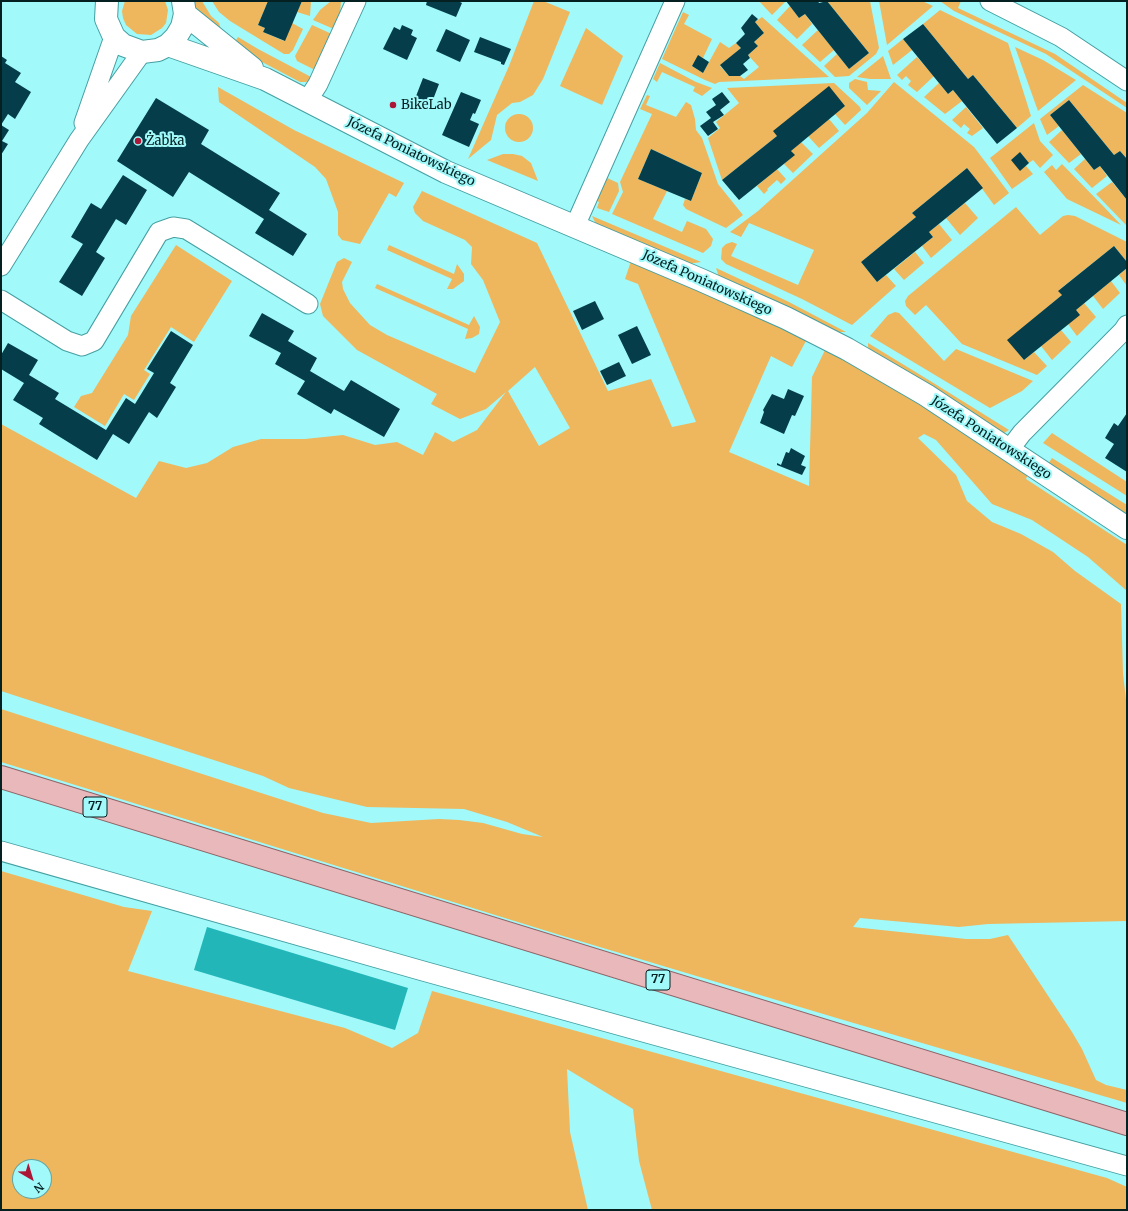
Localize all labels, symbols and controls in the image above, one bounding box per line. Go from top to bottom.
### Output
place label: BikeLab [401,97,452,113]
marker: BikeLab [388,100,398,110]
street label: Józefa Poniatowskiego [344,114,478,190]
place label: Żabka [146,133,184,149]
marker: Żabka [133,136,143,146]
street label: Józefa Poniatowskiego [640,247,774,319]
street label: Józefa Poniatowskiego [928,393,1054,483]
road number: 77 [83,797,107,817]
road number: 77 [646,970,670,990]
north arrow [12,1159,52,1199]
text: N [31,1179,47,1196]

